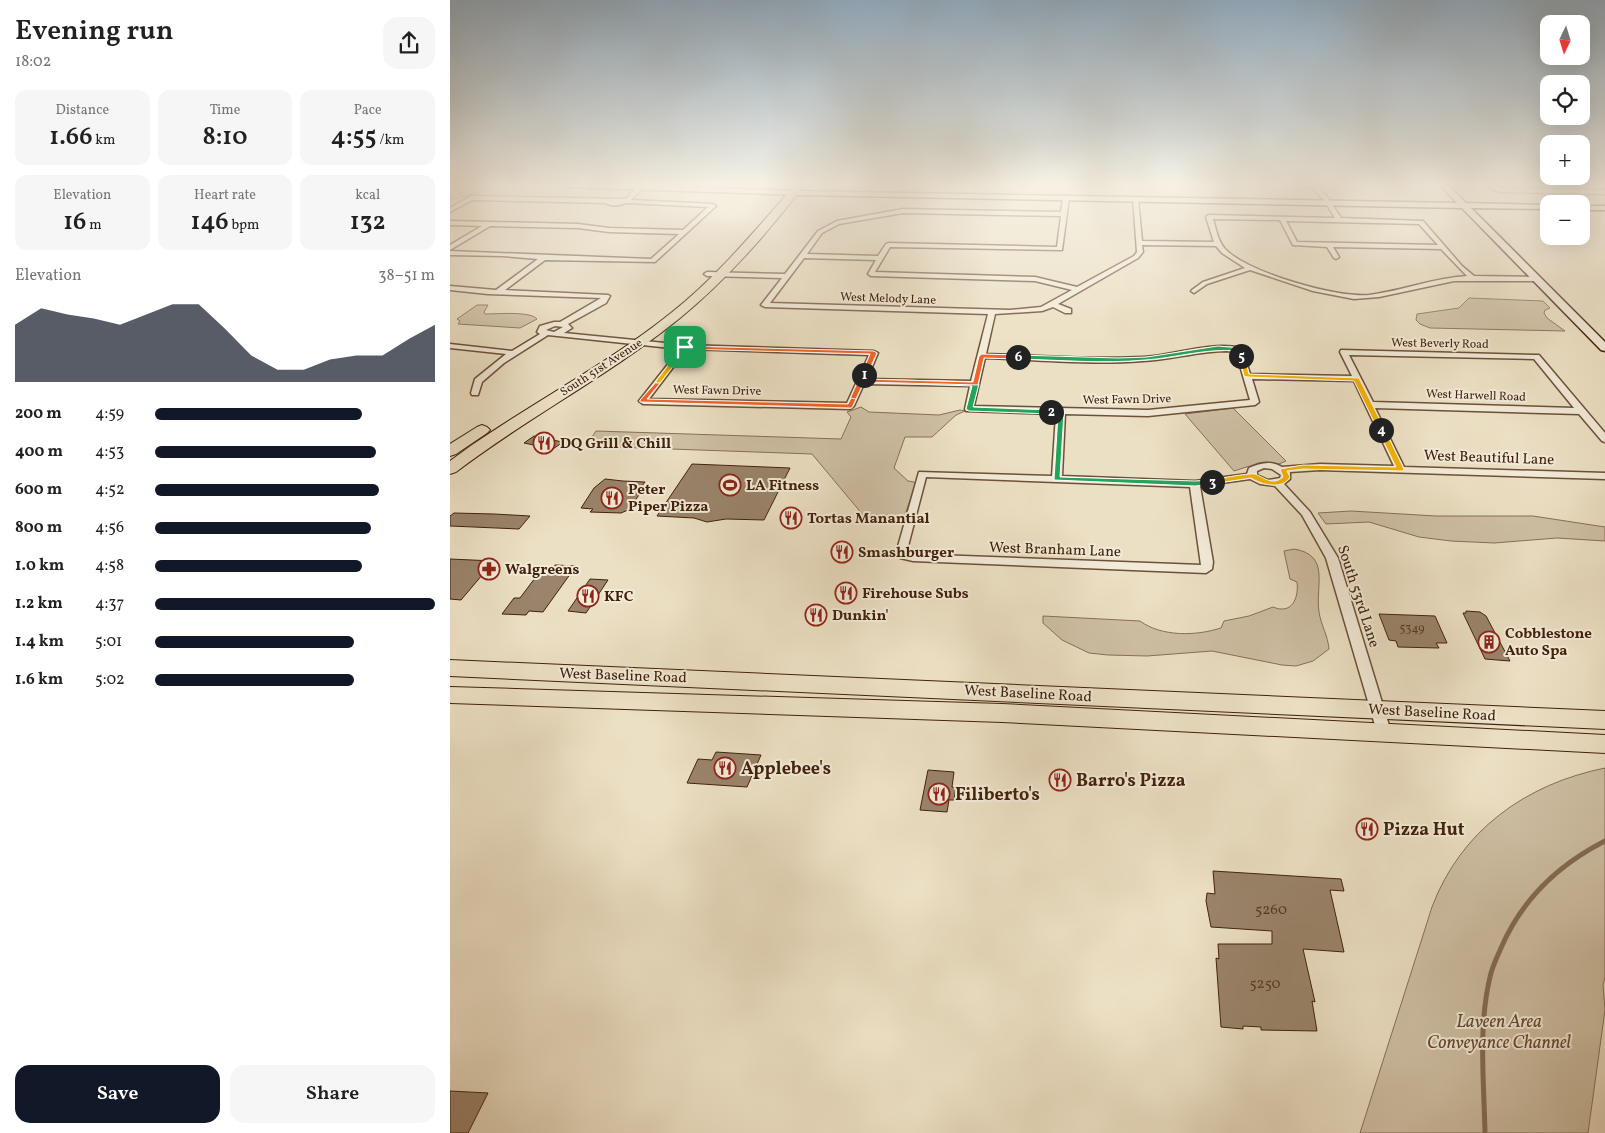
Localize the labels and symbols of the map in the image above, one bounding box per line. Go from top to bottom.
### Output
north arrow [1540,15,1590,65]
street label: West Melody Lane [840,289,937,309]
pin [664,326,706,368]
street label: South 51st Avenue [557,335,646,400]
street label: West Beverly Road [1391,335,1489,353]
pin: 6 [1006,344,1030,370]
pin: 5 [1228,344,1254,368]
pin: 1 [852,362,876,388]
street label: West Fawn Drive [673,382,762,400]
street label: West Harwell Road [1426,386,1526,406]
street label: West Fawn Drive [1083,391,1172,409]
pin: 2 [1038,400,1064,424]
pin: 4 [1368,418,1394,442]
restaurant icon: DQ Grill & Chill [532,431,556,455]
place label: DQ Grill & Chill [560,434,671,455]
street label: West Beautiful Lane [1423,446,1555,471]
pin: 3 [1200,470,1224,494]
sports icon: LA Fitness [718,473,742,497]
place label: LA Fitness [746,476,819,497]
place label: Peter Piper Pizza [628,480,709,518]
restaurant icon: Peter Piper Pizza [600,486,624,510]
restaurant icon: Tortas Manantial [779,506,803,530]
place label: Tortas Manantial [807,509,930,530]
street label: West Branham Lane [988,538,1121,563]
restaurant icon: Smashburger [830,540,854,564]
place label: Smashburger [858,543,954,564]
street label: South 53rd Lane [1331,543,1384,650]
pharmacy icon: Walgreens [477,557,501,581]
place label: Walgreens [505,560,580,581]
restaurant icon: Firehouse Subs [834,581,858,605]
restaurant icon: KFC [576,584,600,608]
place label: Firehouse Subs [862,584,969,605]
place label: KFC [604,587,634,608]
restaurant icon: Dunkin' [804,603,828,627]
place label: Dunkin' [832,606,889,627]
house number: 5349 [1400,621,1424,637]
place label: Cobblestone Auto Spa [1505,624,1592,662]
building icon: Cobblestone Auto Spa [1477,630,1501,654]
street label: West Baseline Road [559,664,687,689]
street label: West Baseline Road [963,681,1092,708]
street label: West Baseline Road [1367,700,1496,727]
restaurant icon: Applebee's [713,756,737,780]
place label: Applebee's [741,757,831,782]
restaurant icon: Barro's Pizza [1048,768,1072,792]
place label: Barro's Pizza [1076,769,1186,794]
restaurant icon: Filiberto's [927,782,951,806]
place label: Filiberto's [955,783,1040,808]
restaurant icon: Pizza Hut [1355,817,1379,841]
place label: Pizza Hut [1383,818,1465,843]
house number: 5260 [1255,900,1287,921]
house number: 5250 [1249,974,1281,995]
park label: Laveen Area Conveyance Channel [1427,1010,1572,1056]

